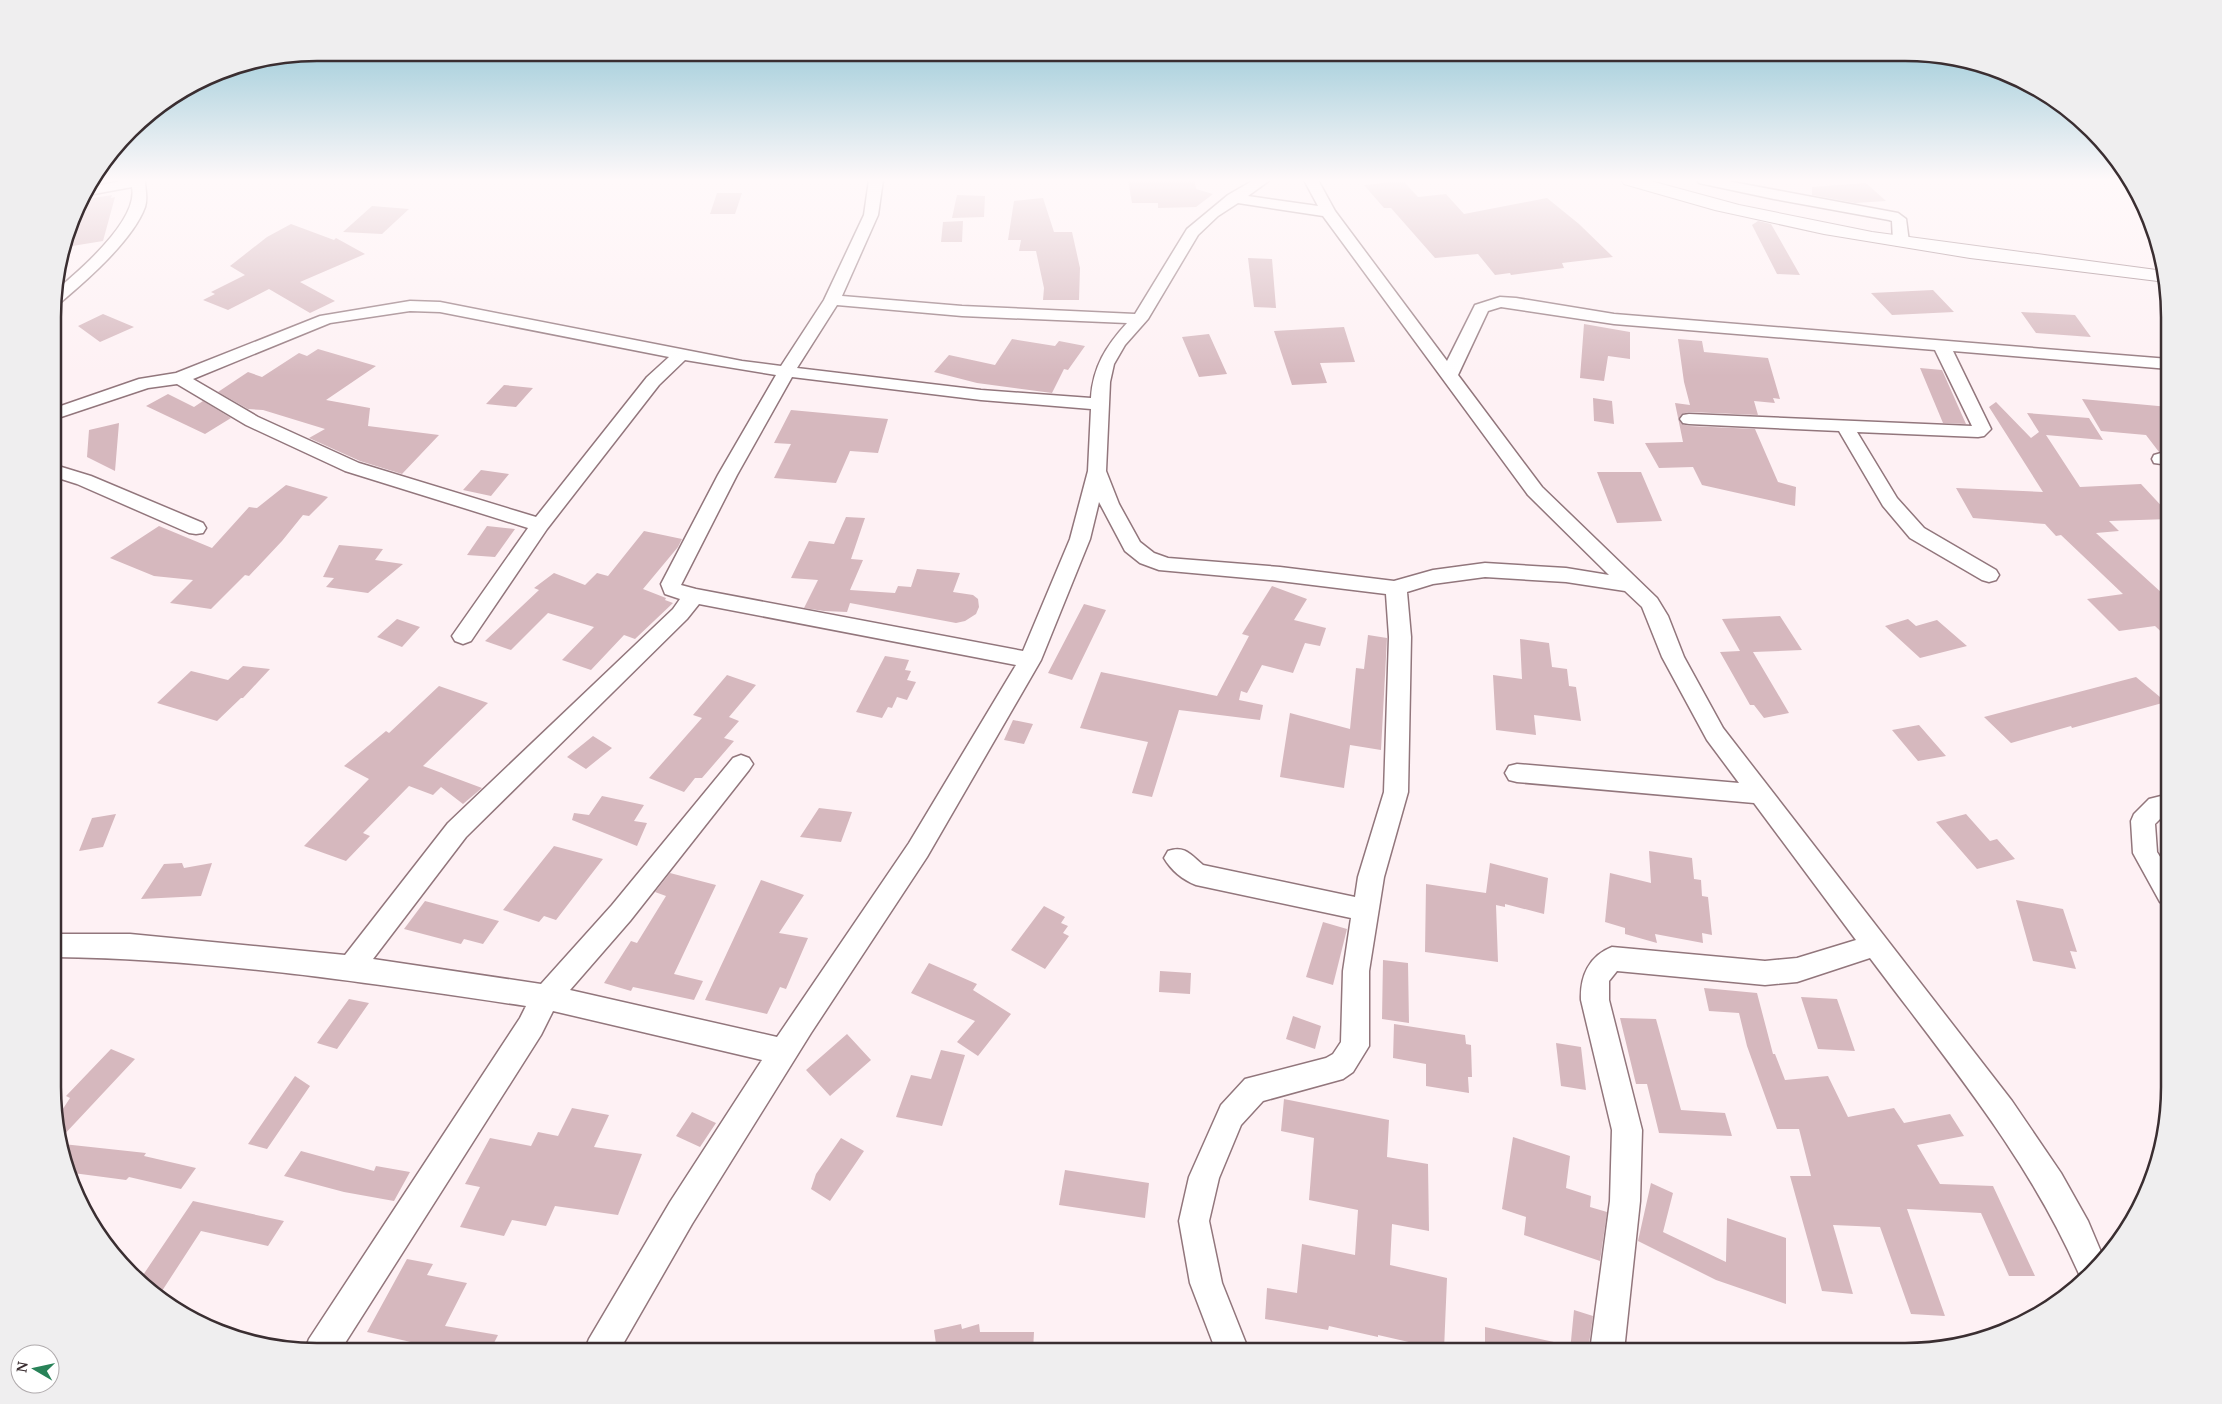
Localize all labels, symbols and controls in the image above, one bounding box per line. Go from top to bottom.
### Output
north arrow [10,1344,60,1394]
text: N [11,1360,32,1374]

